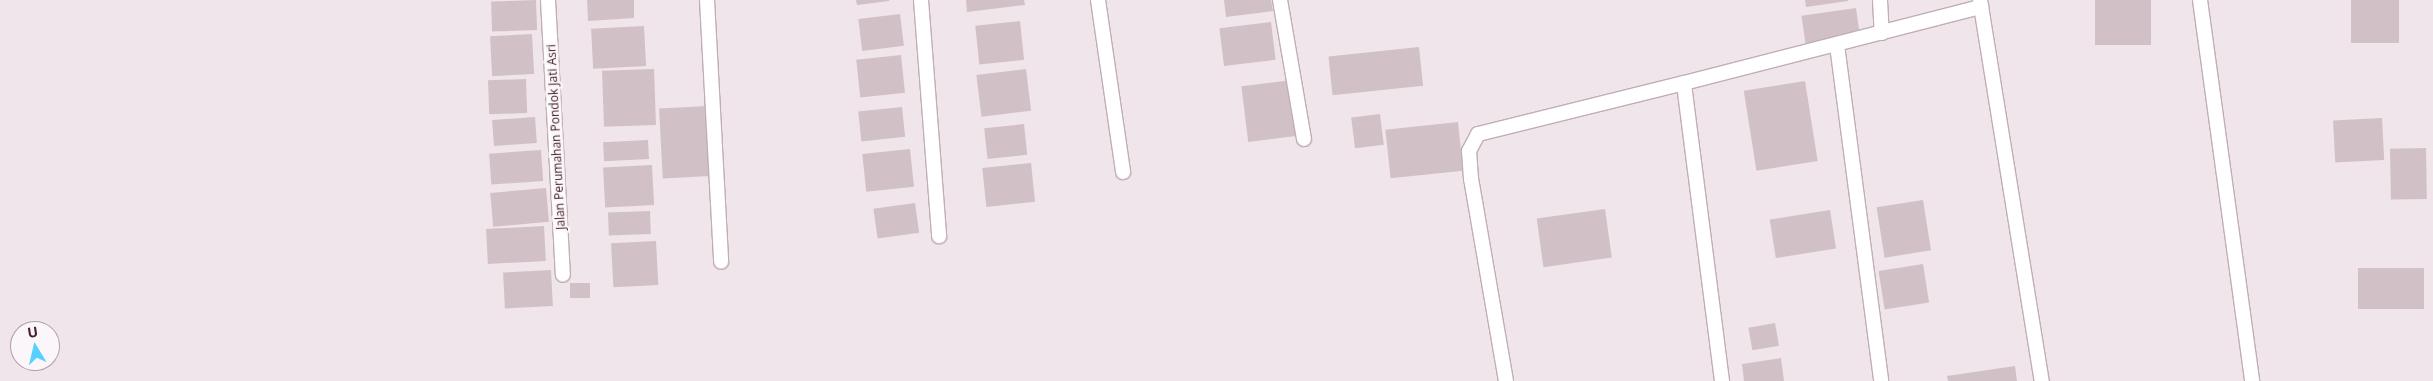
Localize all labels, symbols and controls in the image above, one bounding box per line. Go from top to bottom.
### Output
street label: Jalan Perumahan Pondok Jati Asri [544,44,568,230]
north arrow [10,321,60,371]
text: U [26,321,39,342]

